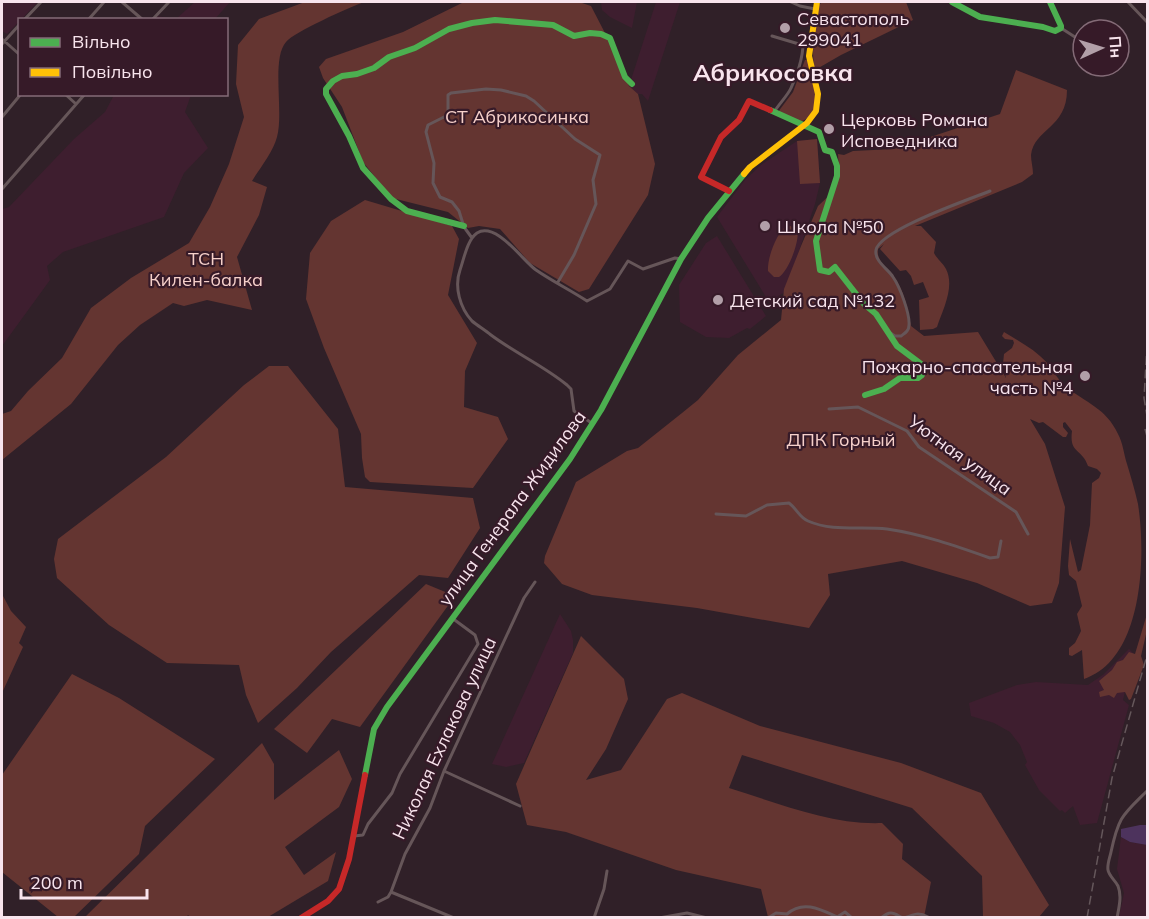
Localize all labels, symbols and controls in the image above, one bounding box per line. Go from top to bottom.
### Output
place label: Севастополь 299041 [797,7,909,51]
legend [18,18,228,96]
north arrow [1071,18,1131,78]
marker: Севастополь 299041 [778,21,792,35]
text: Вільно [72,30,130,53]
text: Пн [1105,35,1127,59]
district label: Абрикосовка [693,57,853,87]
text: Повільно [72,60,152,83]
park label: СТ Абрикосинка [445,105,589,128]
place label: Церковь Романа Исповедника [841,108,988,152]
marker: Церковь Романа Исповедника [822,122,836,136]
place label: Школа №50 [777,215,884,238]
marker: Школа №50 [758,219,772,233]
park label: ТСН Килен-балка [149,247,263,291]
place label: Детский сад №132 [730,289,895,312]
marker: Детский сад №132 [711,293,725,307]
place label: Пожарно-спасательная часть №4 [862,355,1073,399]
marker: Пожарно-спасательная часть №4 [1078,369,1092,383]
street label: улица Генерала Жидилова [433,406,591,610]
street label: Уютная улица [903,409,1016,500]
park label: ДПК Горный [787,428,895,451]
street label: Николая Ехлакова улица [387,633,501,843]
scale bar [21,862,147,900]
text: 200 m [30,871,83,894]

